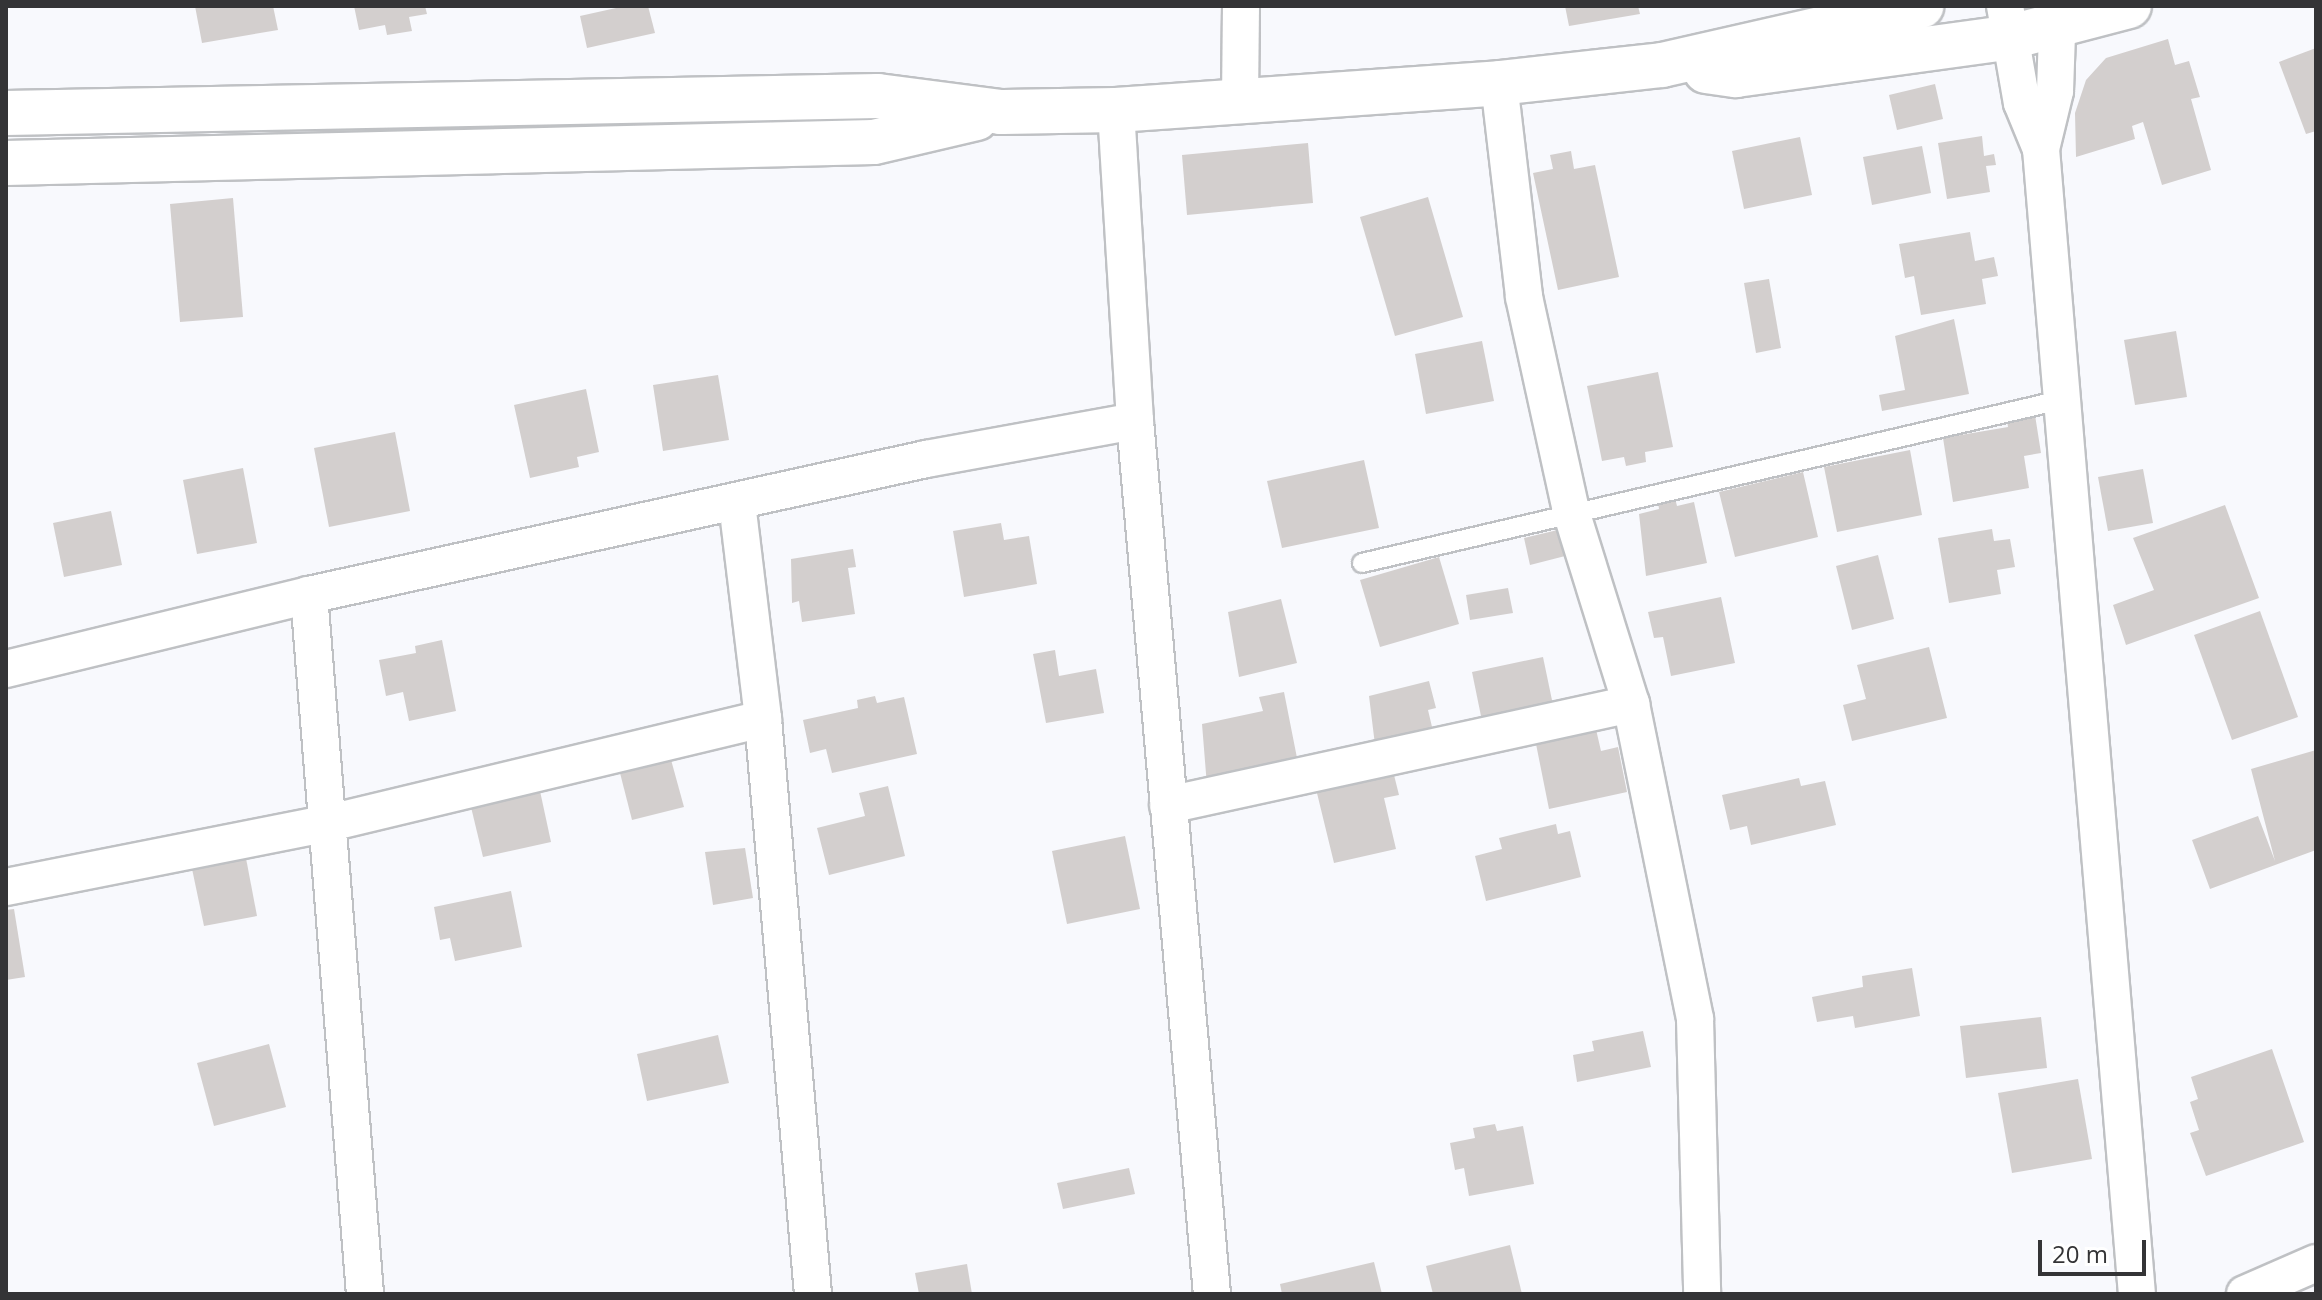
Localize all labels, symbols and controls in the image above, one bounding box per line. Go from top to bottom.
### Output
scale bar [2042,1224,2150,1274]
text: 20 m [2052,1237,2108,1270]

